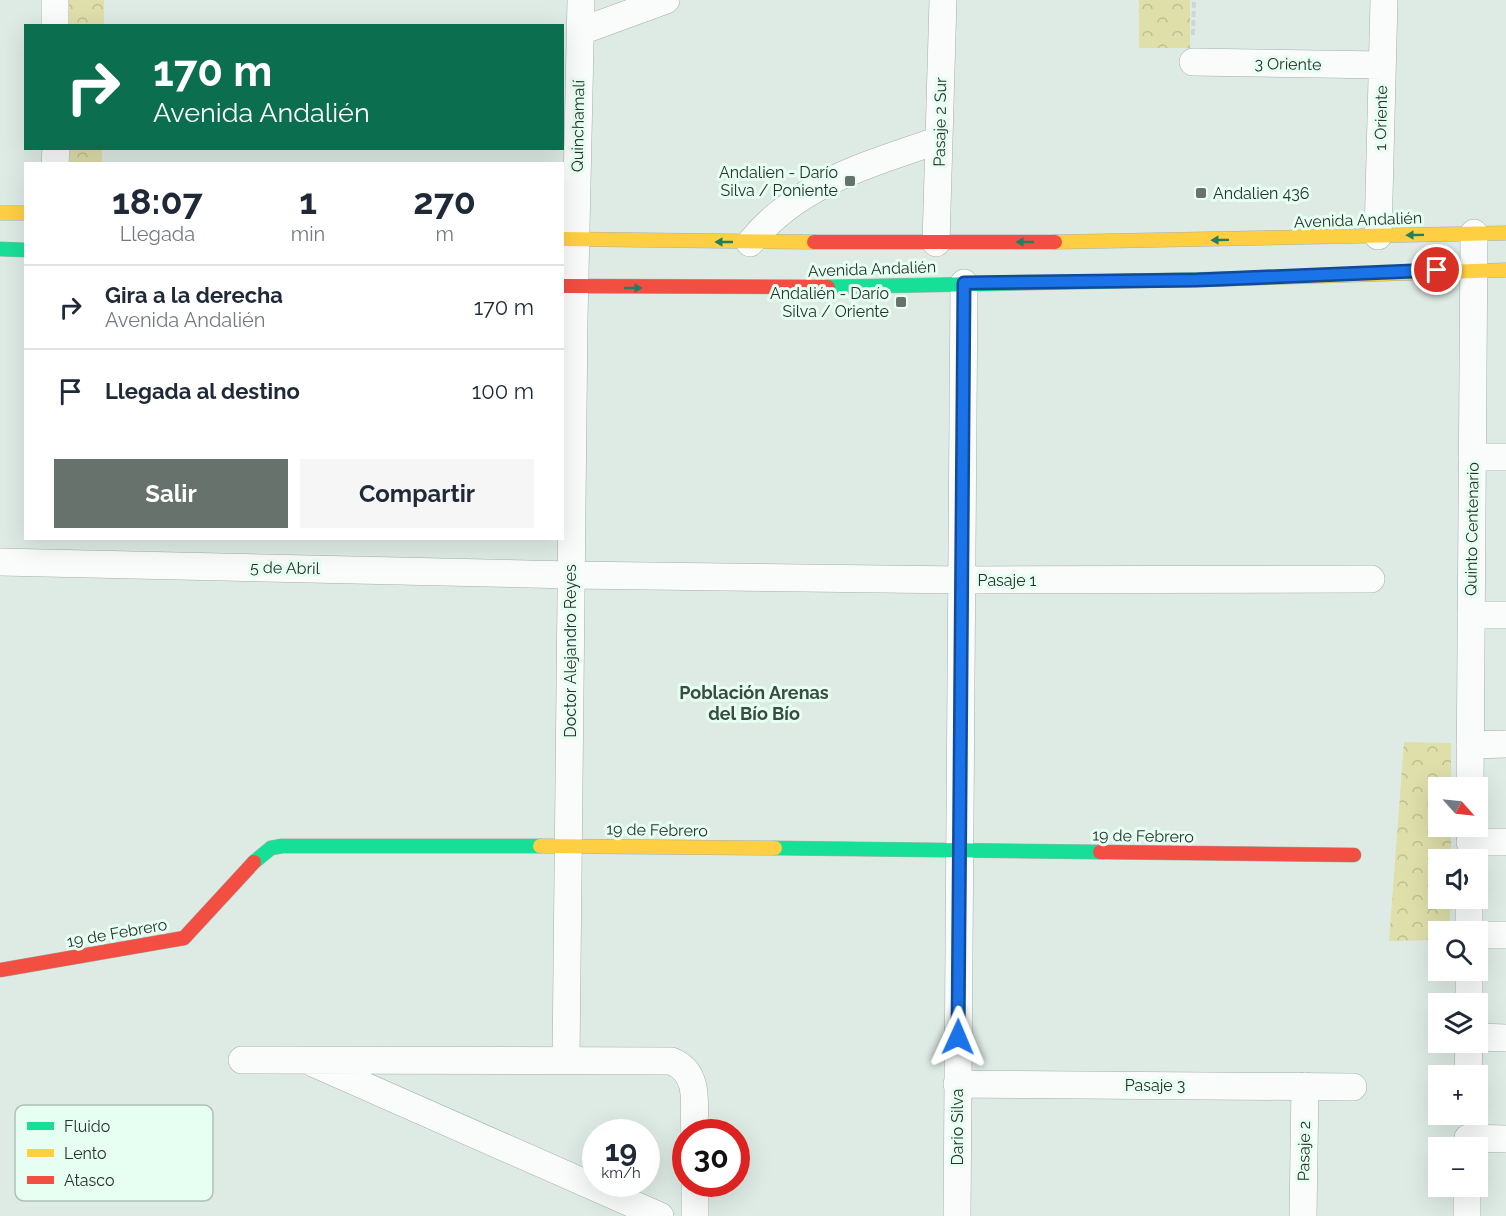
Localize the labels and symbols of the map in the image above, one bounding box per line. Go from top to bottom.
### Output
street label: 3 Oriente [1254,54,1322,74]
street label: Pasaje 2 Sur [930,77,950,167]
street label: Quinchamalí [568,79,588,172]
street label: 1 Oriente [1371,85,1391,151]
place label: Andalien - Darío Silva / Poniente [719,163,838,200]
marker: Andalien - Darío Silva / Poniente [843,174,857,188]
place label: Andalien 436 [1213,184,1309,203]
marker: Andalien 436 [1194,186,1208,200]
street label: Avenida Andalién [1294,208,1422,232]
one-way arrow [1406,230,1425,239]
one-way arrow [1211,236,1230,245]
one-way arrow [715,237,734,247]
one-way arrow [1016,238,1035,247]
pin [1411,244,1462,295]
street label: Avenida Andalién [808,257,936,281]
one-way arrow [623,283,642,292]
place label: Andalién - Darío Silva / Oriente [770,284,889,321]
marker: Andalién - Darío Silva / Oriente [894,295,908,309]
street label: Quinto Centenario [1461,462,1483,596]
street label: 5 de Abril [250,558,321,578]
street label: Doctor Alejandro Reyes [561,564,580,738]
street label: Pasaje 1 [978,571,1037,590]
district label: Población Arenas del Bío Bío [679,682,829,724]
north arrow [1428,777,1488,837]
street label: 19 de Febrero [606,820,708,840]
street label: 19 de Febrero [1092,826,1194,846]
street label: 19 de Febrero [65,915,169,951]
position arrow [926,1005,990,1069]
street label: Pasaje 3 [1125,1076,1185,1095]
street label: Dario Silva [948,1088,967,1166]
legend [15,1105,213,1201]
text: Fluido [64,1117,110,1136]
speed limit sign: 30 [672,1119,750,1197]
street label: Pasaje 2 [1294,1121,1314,1181]
text: Lento [64,1144,107,1163]
text: Atasco [64,1171,115,1190]

